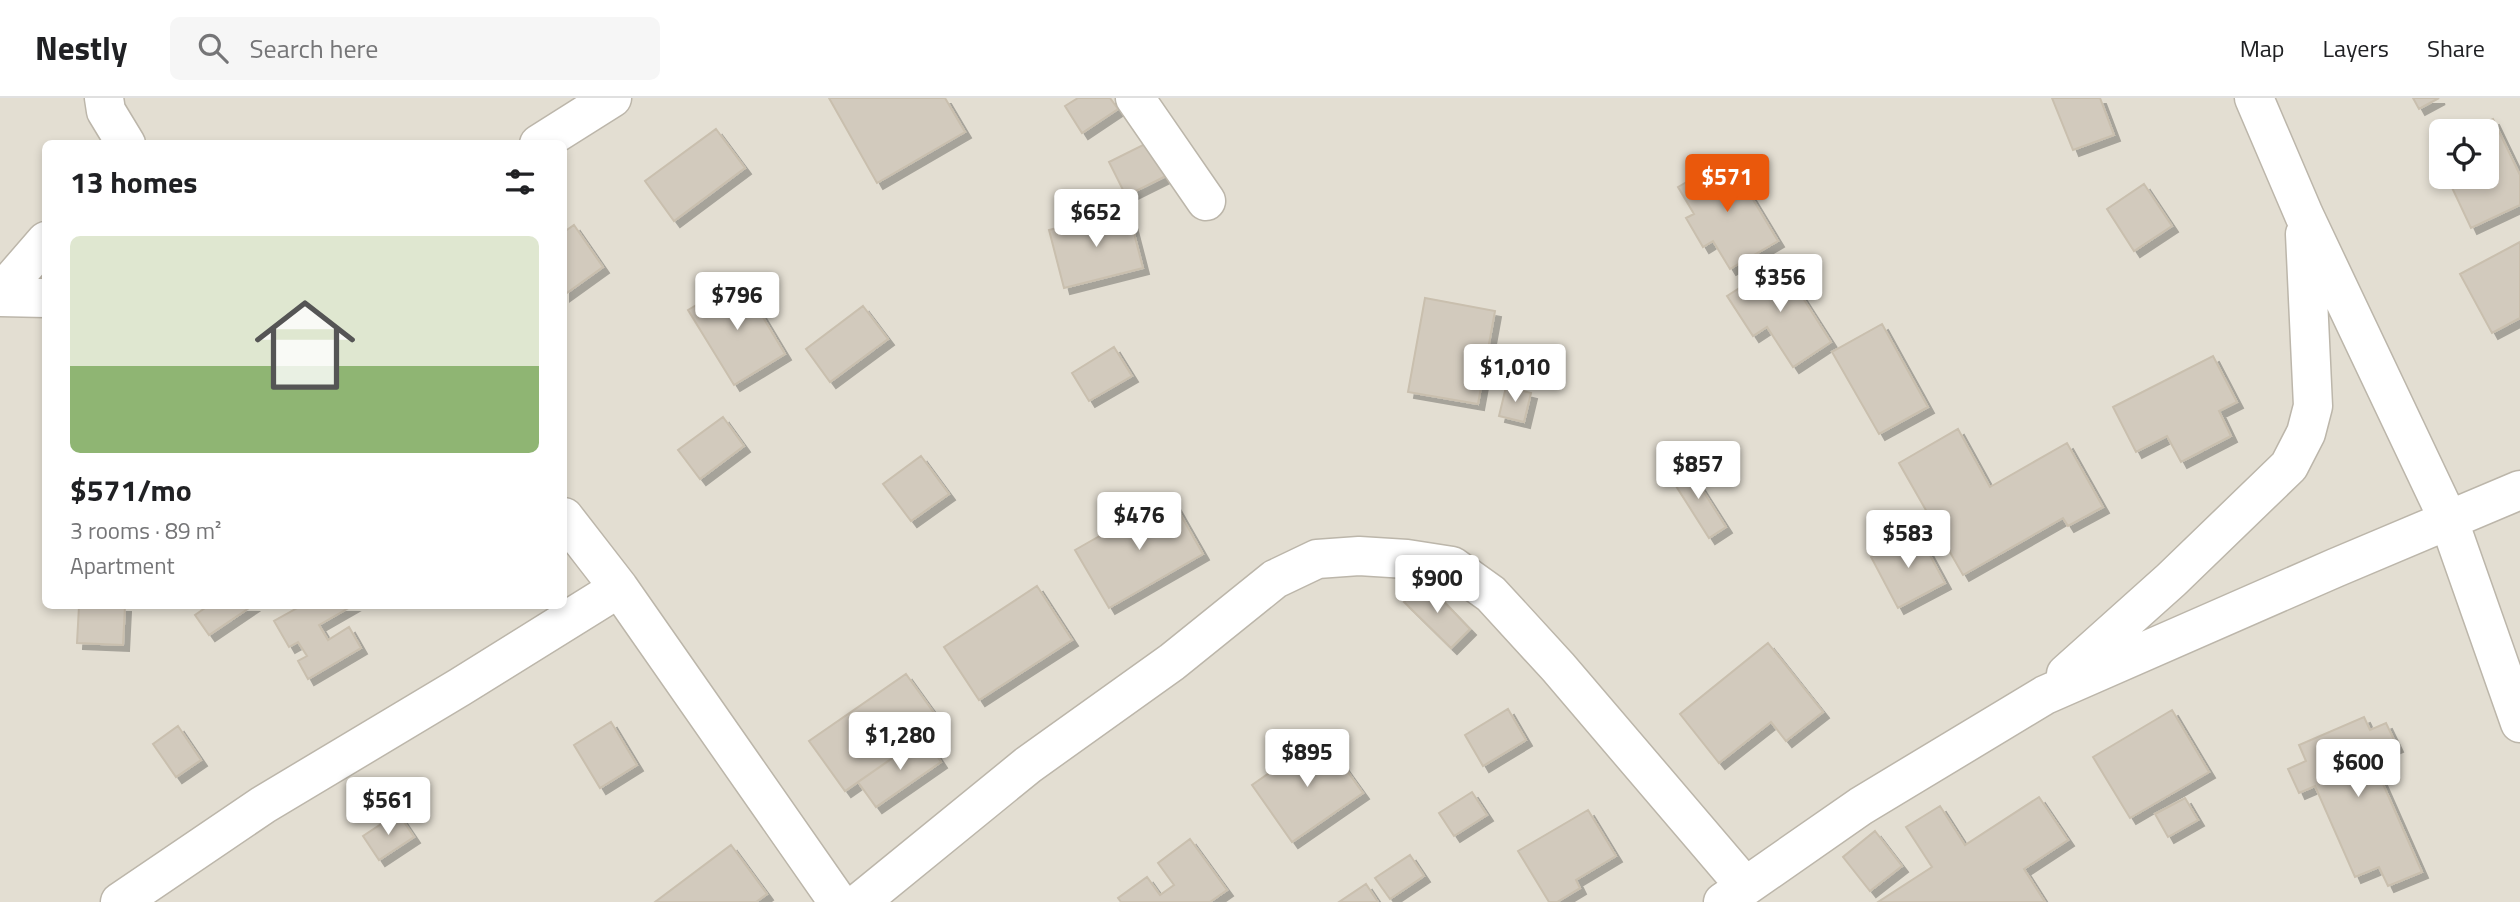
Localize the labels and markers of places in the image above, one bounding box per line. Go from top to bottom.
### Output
pin: $571 [1686,155,1768,214]
pin: $652 [1055,190,1137,249]
pin: $356 [1739,254,1821,314]
pin: $796 [696,272,778,332]
pin: $1,010 [1458,344,1572,404]
pin: $857 [1657,442,1739,501]
pin: $476 [1098,492,1180,552]
pin: $583 [1867,510,1949,570]
pin: $900 [1396,556,1478,615]
pin: $1,280 [843,712,957,772]
pin: $895 [1266,730,1348,789]
pin: $600 [2317,740,2399,799]
pin: $561 [347,778,429,837]

